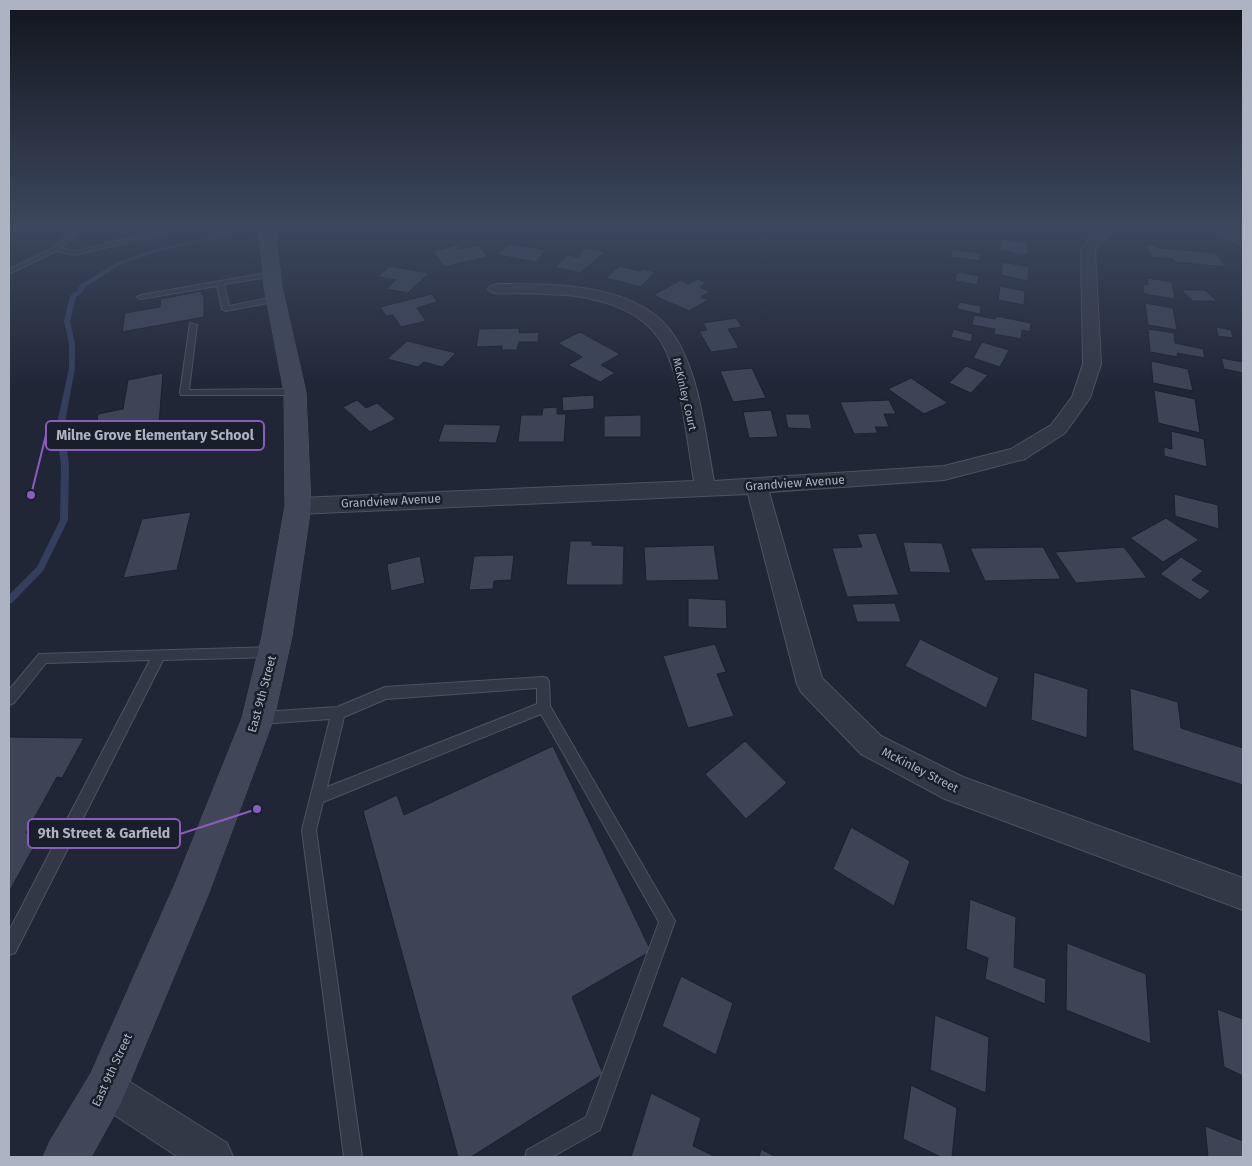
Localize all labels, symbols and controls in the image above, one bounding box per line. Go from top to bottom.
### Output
street label: McKinley Court [670,356,699,432]
callout: Milne Grove Elementary School [46,421,264,450]
text: Milne Grove Elementary School [56,427,255,444]
street label: Grandview Avenue [745,473,845,493]
street label: Grandview Avenue [341,491,441,511]
street label: East 9th Street [245,653,279,734]
street label: McKinley Street [879,745,961,796]
callout: 9th Street & Garfield [28,819,180,848]
text: 9th Street & Garfield [38,825,170,842]
street label: East 9th Street [89,1031,135,1109]

